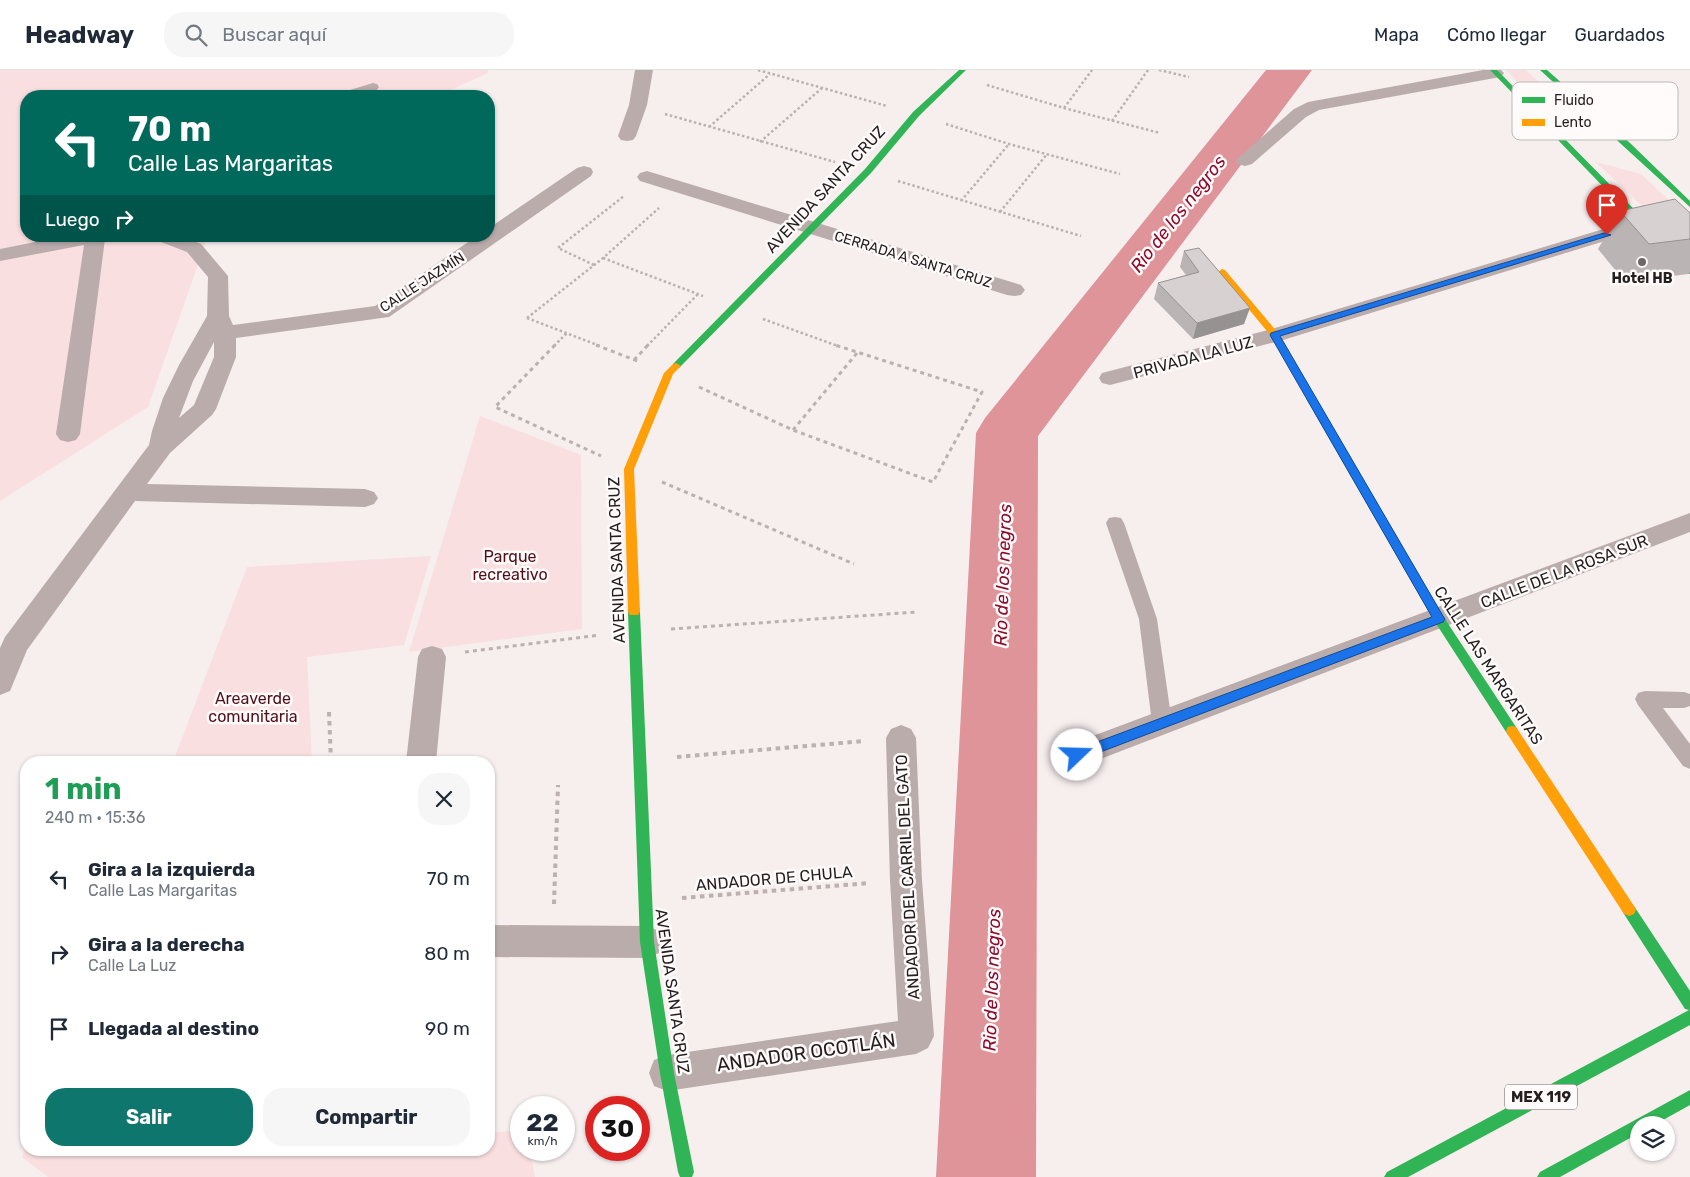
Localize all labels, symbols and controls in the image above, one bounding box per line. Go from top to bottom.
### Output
search box [164,12,514,57]
text: Headway [25,21,134,49]
icon: search [182,21,210,49]
text: Buscar aquí [222,23,326,46]
text: Mapa [1374,24,1419,46]
text: Cómo llegar [1447,24,1546,46]
text: Guardados [1574,24,1665,46]
legend [1512,82,1678,140]
text: Fluido [1554,92,1594,109]
text: 70 m [128,108,211,150]
icon: left [45,110,110,175]
text: Lento [1554,114,1591,131]
street label: AVENIDA SANTA CRUZ [762,122,889,257]
text: Calle Las Margaritas [128,150,333,177]
water label: Rio de los negros [1125,151,1231,277]
pin [1586,184,1628,235]
icon: arrive [1593,191,1621,219]
icon: right [110,205,138,233]
text: Luego [45,208,100,231]
street label: CERRADA A SANTA CRUZ [832,227,993,291]
street label: CALLE JAZMÍN [376,248,468,316]
marker: Hotel HB [1636,256,1648,268]
place label: Hotel HB [1611,270,1673,287]
street label: PRIVADA LA LUZ [1131,332,1255,383]
street label: AVENIDA SANTA CRUZ [604,476,629,644]
water label: Rio de los negros [990,503,1016,647]
street label: CALLE DE LA ROSA SUR [1478,531,1651,612]
park label: Parque recreativo [472,547,548,584]
street label: CALLE LAS MARGARITAS [1430,582,1547,748]
park label: Areaverde comunitaria [208,689,298,726]
position arrow [1050,728,1102,780]
street label: ANDADOR DEL CARRIL DEL GATO [892,754,923,1000]
text: 1 min [45,771,122,807]
button: close [418,773,470,825]
text: 240 m · 15:36 [45,808,145,827]
text: Gira a la izquierda [88,858,255,881]
street label: ANDADOR DE CHULA [695,862,854,895]
icon: left [45,865,73,893]
text: 70 m [427,867,470,890]
text: Calle Las Margaritas [88,881,237,900]
street label: AVENIDA SANTA CRUZ [652,907,694,1075]
water label: Rio de los negros [979,908,1005,1052]
text: Gira a la derecha [88,933,245,956]
icon: right [45,940,73,968]
text: 80 m [424,942,470,965]
text: Calle La Luz [88,956,176,975]
icon: arrive [45,1015,73,1043]
text: Llegada al destino [88,1017,259,1040]
text: 90 m [425,1017,470,1040]
street label: ANDADOR OCOTLÁN [715,1029,897,1076]
road number: MEX 119 [1505,1084,1577,1110]
button: Salir [45,1088,253,1146]
button: Compartir [263,1088,470,1146]
speed limit sign: 30 [585,1096,650,1161]
text: 22 [526,1108,559,1137]
map controls [1630,1116,1675,1161]
button: layers [1630,1116,1675,1161]
text: km/h [528,1134,557,1148]

